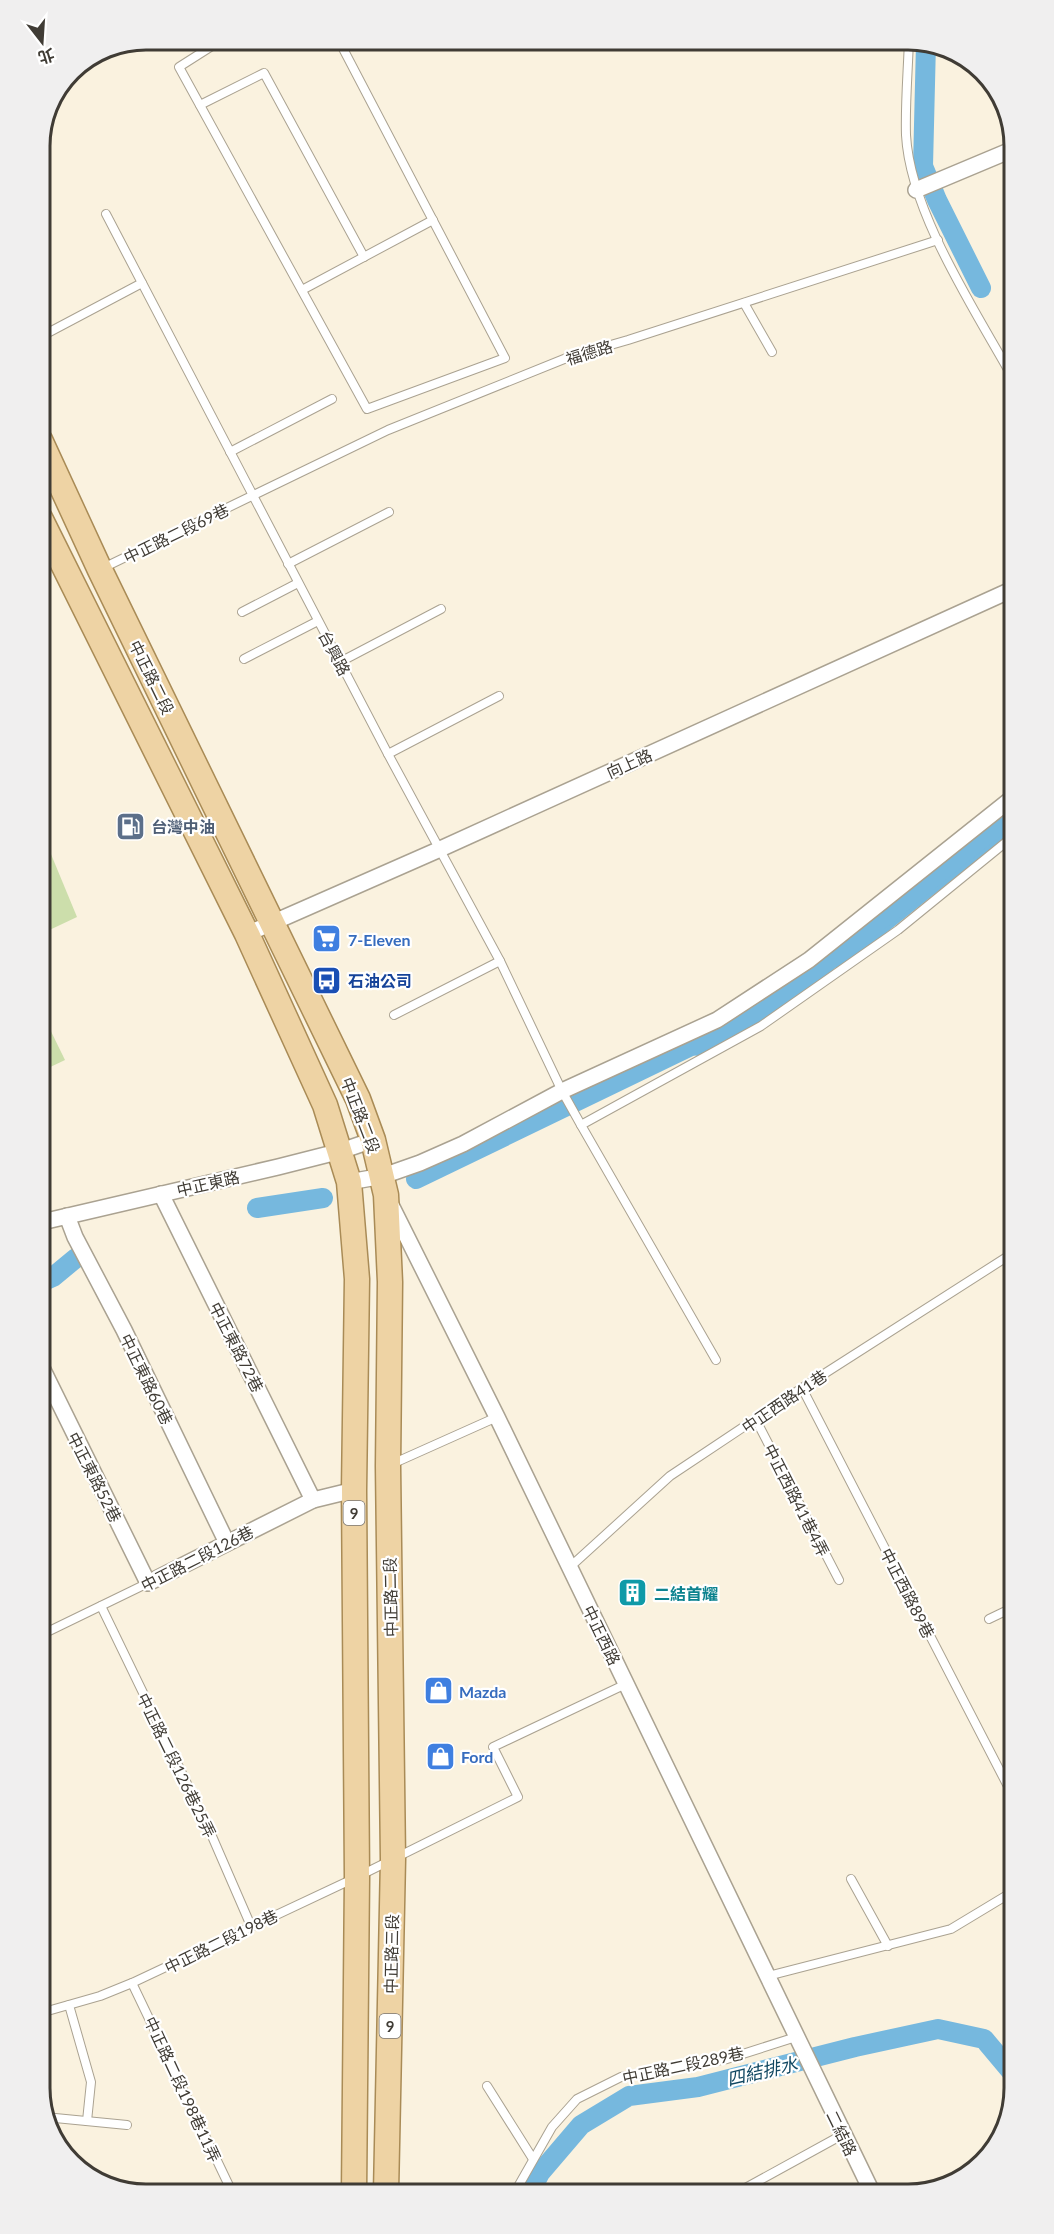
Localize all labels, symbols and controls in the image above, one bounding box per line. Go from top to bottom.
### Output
north arrow [12,12,72,72]
text: 北 [36,45,57,68]
street label: 福德路 [563,336,615,368]
street label: 中正路二段69巷 [120,499,232,567]
street label: 台興路 [315,627,355,679]
street label: 中正路二段 [126,637,178,717]
street label: 向上路 [603,745,655,781]
fuel station icon: 台灣中油 [114,810,146,842]
place label: 台灣中油 [151,817,215,836]
supermarket icon: 7-Eleven [311,923,343,955]
place label: 7-Eleven [348,930,411,949]
bus stop icon: 石油公司 [311,964,343,996]
place label: 石油公司 [348,971,412,990]
street label: 中正路二段 [338,1074,384,1156]
street label: 中正東路 [175,1167,241,1199]
street label: 中正東路72巷 [206,1299,268,1395]
street label: 中正東路60巷 [117,1331,177,1427]
street label: 中正西路41巷 [738,1366,830,1436]
street label: 中正東路52巷 [64,1429,126,1525]
street label: 中正西路41巷4弄 [760,1441,834,1559]
road number: 9 [344,1501,364,1525]
street label: 中正路二段126巷 [138,1521,256,1595]
street label: 中正西路89巷 [877,1545,939,1641]
street label: 中正路二段 [380,1557,400,1637]
building icon: 二結首耀 [617,1577,649,1609]
place label: 二結首耀 [654,1584,718,1603]
street label: 中正西路 [579,1602,625,1668]
shop icon: Mazda [422,1675,454,1707]
place label: Mazda [459,1682,506,1701]
street label: 中正路二段126巷25弄 [134,1690,220,1840]
shop icon: Ford [424,1740,456,1772]
place label: Ford [461,1747,493,1766]
street label: 中正路二段198巷 [161,1905,281,1977]
street label: 中正路三段 [381,1914,401,1994]
street label: 中正路二段198巷11弄 [141,2013,225,2165]
road number: 9 [380,2014,400,2038]
street label: 中正路二段289巷 [620,2043,746,2087]
water label: 四結排水 [724,2052,801,2090]
street label: 二結路 [823,2107,861,2159]

